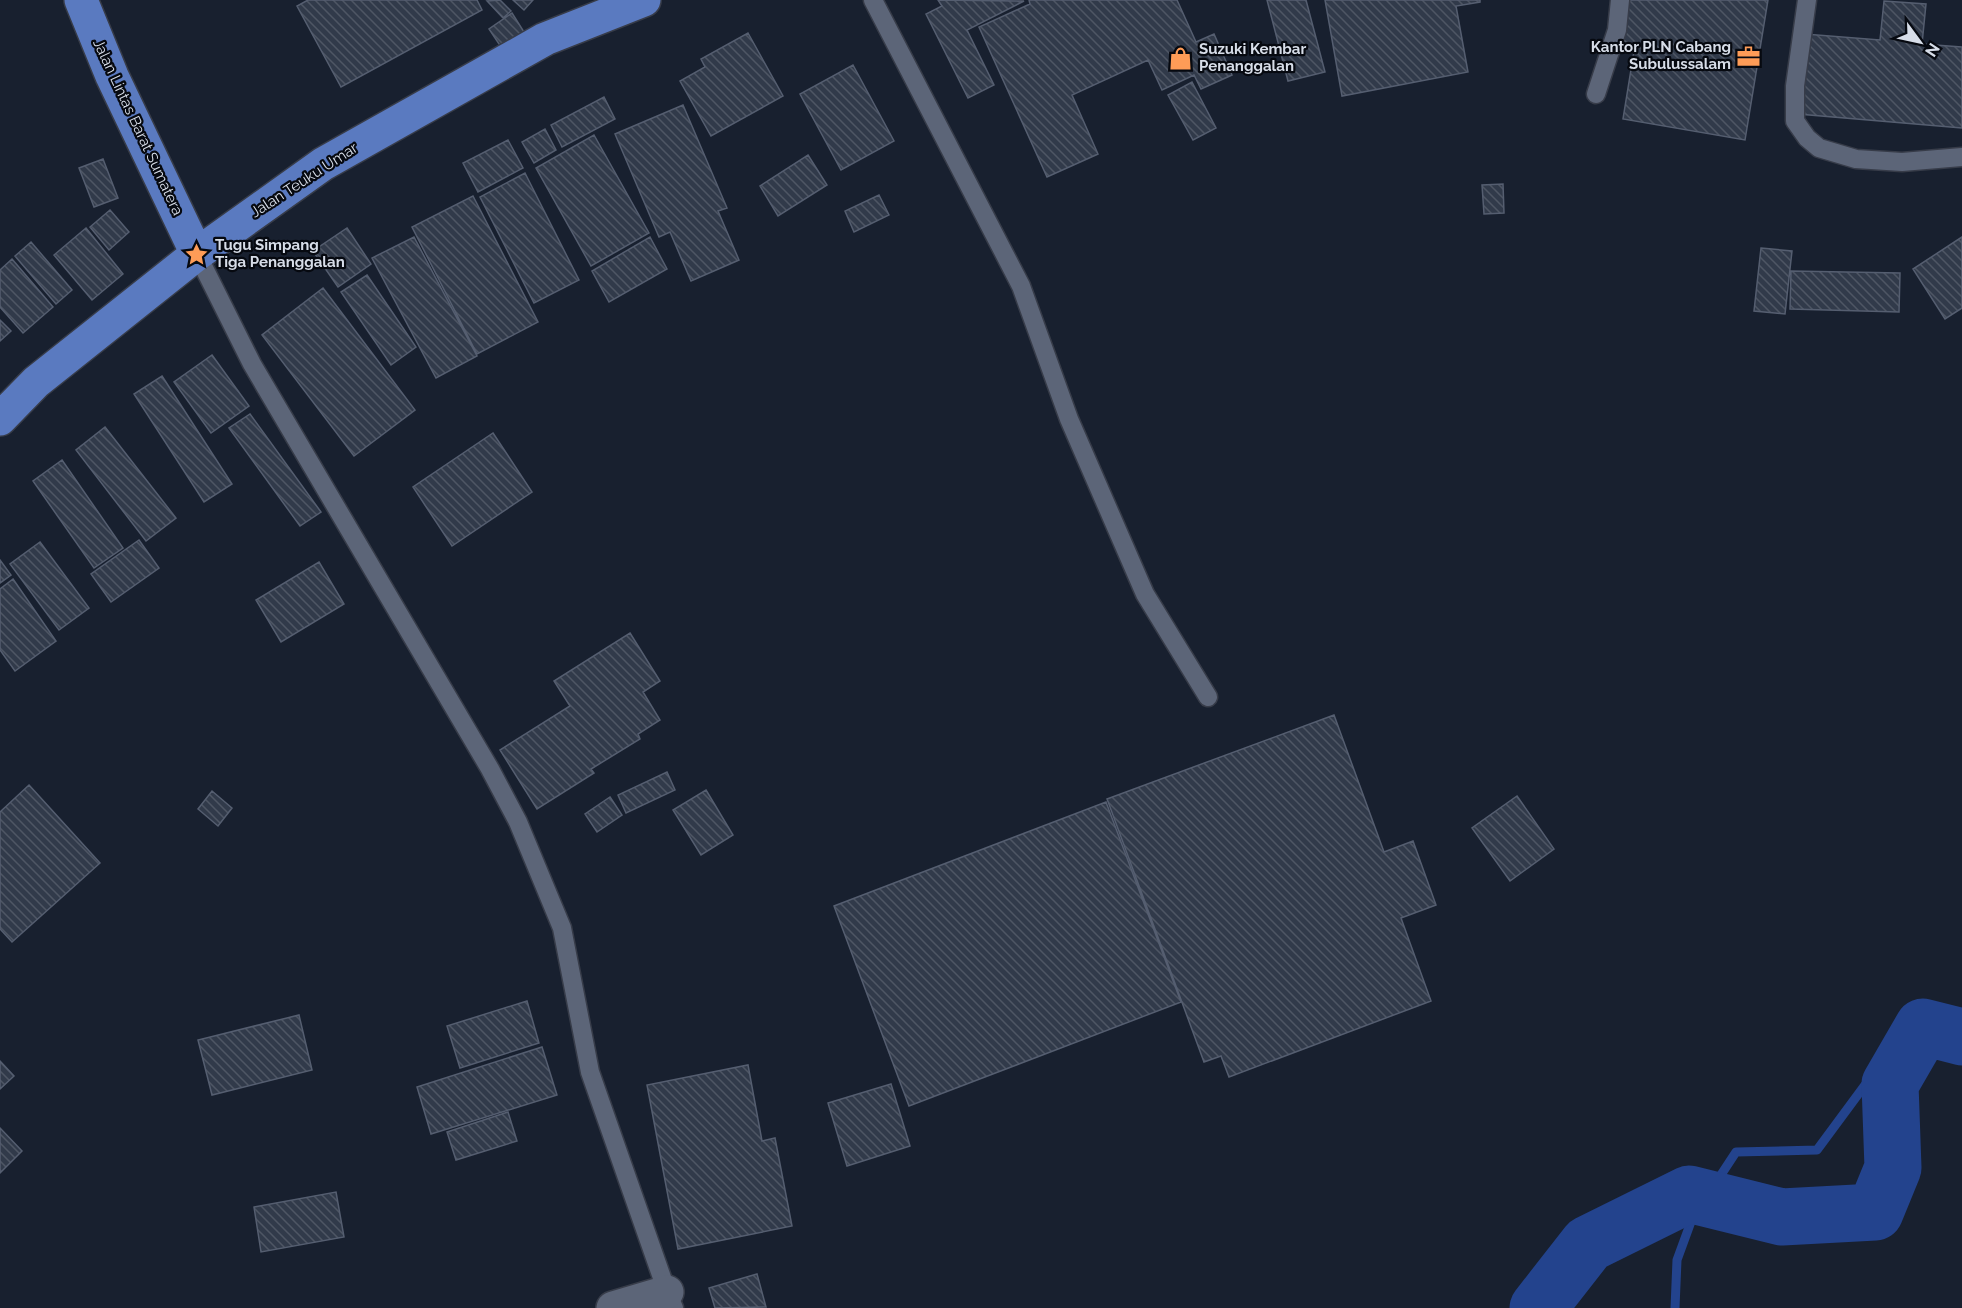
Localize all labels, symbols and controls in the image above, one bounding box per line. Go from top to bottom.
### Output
north arrow [1890,12,1950,72]
street label: Jalan Lintas Barat Sumatera [89,36,187,218]
place label: Kantor PLN Cabang Subulussalam [1591,38,1731,73]
place label: Suzuki Kembar Penanggalan [1199,40,1306,75]
text: N [1921,40,1943,60]
office icon: Kantor PLN Cabang Subulussalam [1736,43,1762,69]
shop icon: Suzuki Kembar Penanggalan [1168,45,1194,71]
street label: Jalan Teuku Umar [247,138,362,221]
place label: Tugu Simpang Tiga Penanggalan [215,236,345,271]
place icon: Tugu Simpang Tiga Penanggalan [184,241,210,267]

